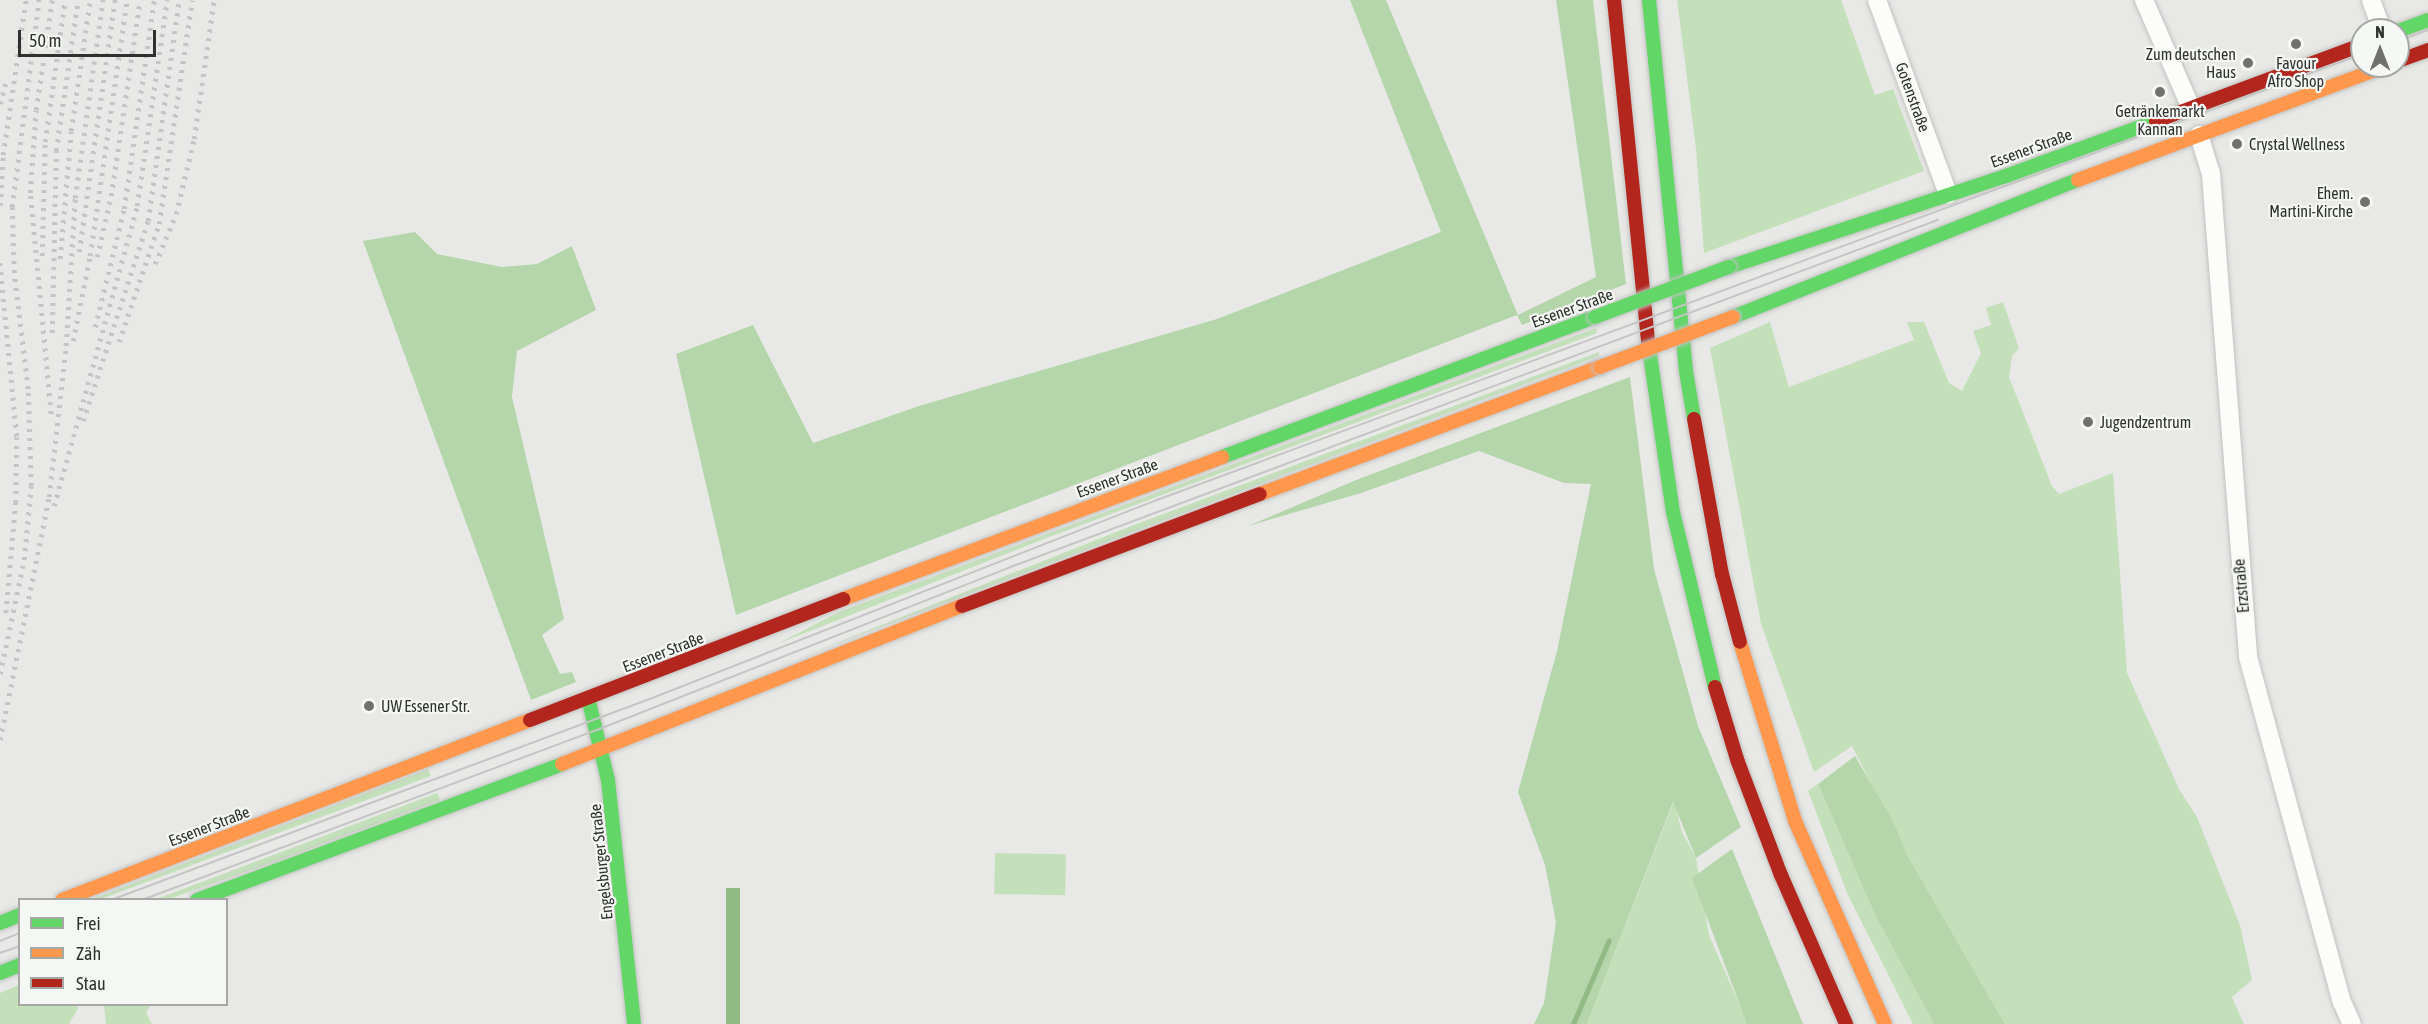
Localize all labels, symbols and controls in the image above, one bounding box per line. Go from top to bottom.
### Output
scale bar [21,18,159,56]
north arrow [2350,18,2410,78]
text: N [2375,23,2385,41]
text: 50 m [29,30,61,51]
marker: Favour Afro Shop [2289,37,2303,51]
place label: Zum deutschen Haus [2146,44,2236,82]
place label: Favour Afro Shop [2268,53,2324,91]
marker: Zum deutschen Haus [2241,56,2255,70]
street label: Gotenstraße [1892,60,1934,134]
marker: Getränkemarkt Kannan [2153,85,2167,99]
place label: Getränkemarkt Kannan [2115,101,2205,139]
street label: Essener Straße [1988,124,2074,172]
place label: Crystal Wellness [2249,134,2345,154]
marker: Crystal Wellness [2230,137,2244,151]
place label: Ehem. Martini-Kirche [2269,183,2353,221]
marker: Ehem. Martini-Kirche [2358,195,2372,209]
street label: Essener Straße [1529,284,1615,332]
place label: Jugendzentrum [2100,412,2191,432]
marker: Jugendzentrum [2081,415,2095,429]
street label: Essener Straße [1074,454,1160,502]
street label: Erzstraße [2229,558,2253,614]
street label: Essener Straße [620,628,706,676]
place label: UW Essener Str. [381,696,470,716]
marker: UW Essener Str. [362,699,376,713]
street label: Essener Straße [166,802,252,850]
street label: Engelsburger Straße [585,803,617,921]
legend [18,898,228,1006]
text: Frei [76,913,101,934]
text: Zäh [76,943,101,964]
text: Stau [76,973,106,994]

